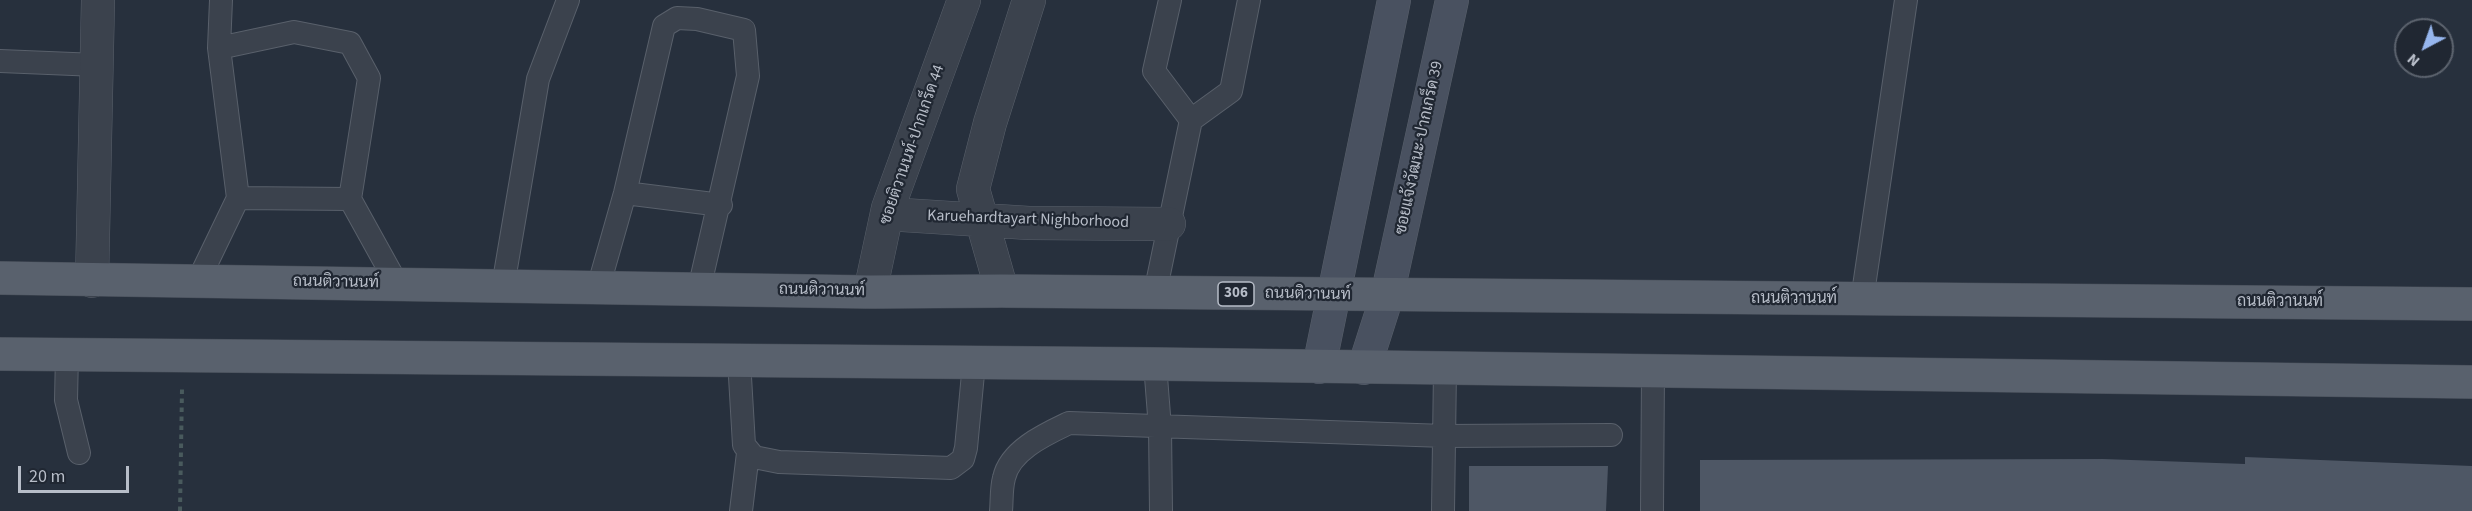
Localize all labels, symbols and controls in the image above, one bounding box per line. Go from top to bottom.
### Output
north arrow [2394,18,2454,78]
text: N [2402,48,2425,72]
street label: ซอยแจ้งวัฒนะ-ปากเกร็ด 39 [1392,59,1448,237]
street label: ซอยติวานนท์-ปากเกร็ด 44 [877,63,949,227]
street label: Karuehardtayart Nighborhood [927,207,1129,233]
street label: ถนนติวานนท์ [293,273,379,293]
street label: ถนนติวานนท์ [779,281,865,301]
road number: 306 [1218,282,1254,306]
street label: ถนนติวานนท์ [1265,285,1351,305]
street label: ถนนติวานนท์ [1751,289,1837,309]
street label: ถนนติวานนท์ [2237,292,2323,312]
scale bar [21,454,132,492]
text: 20 m [29,464,65,489]

